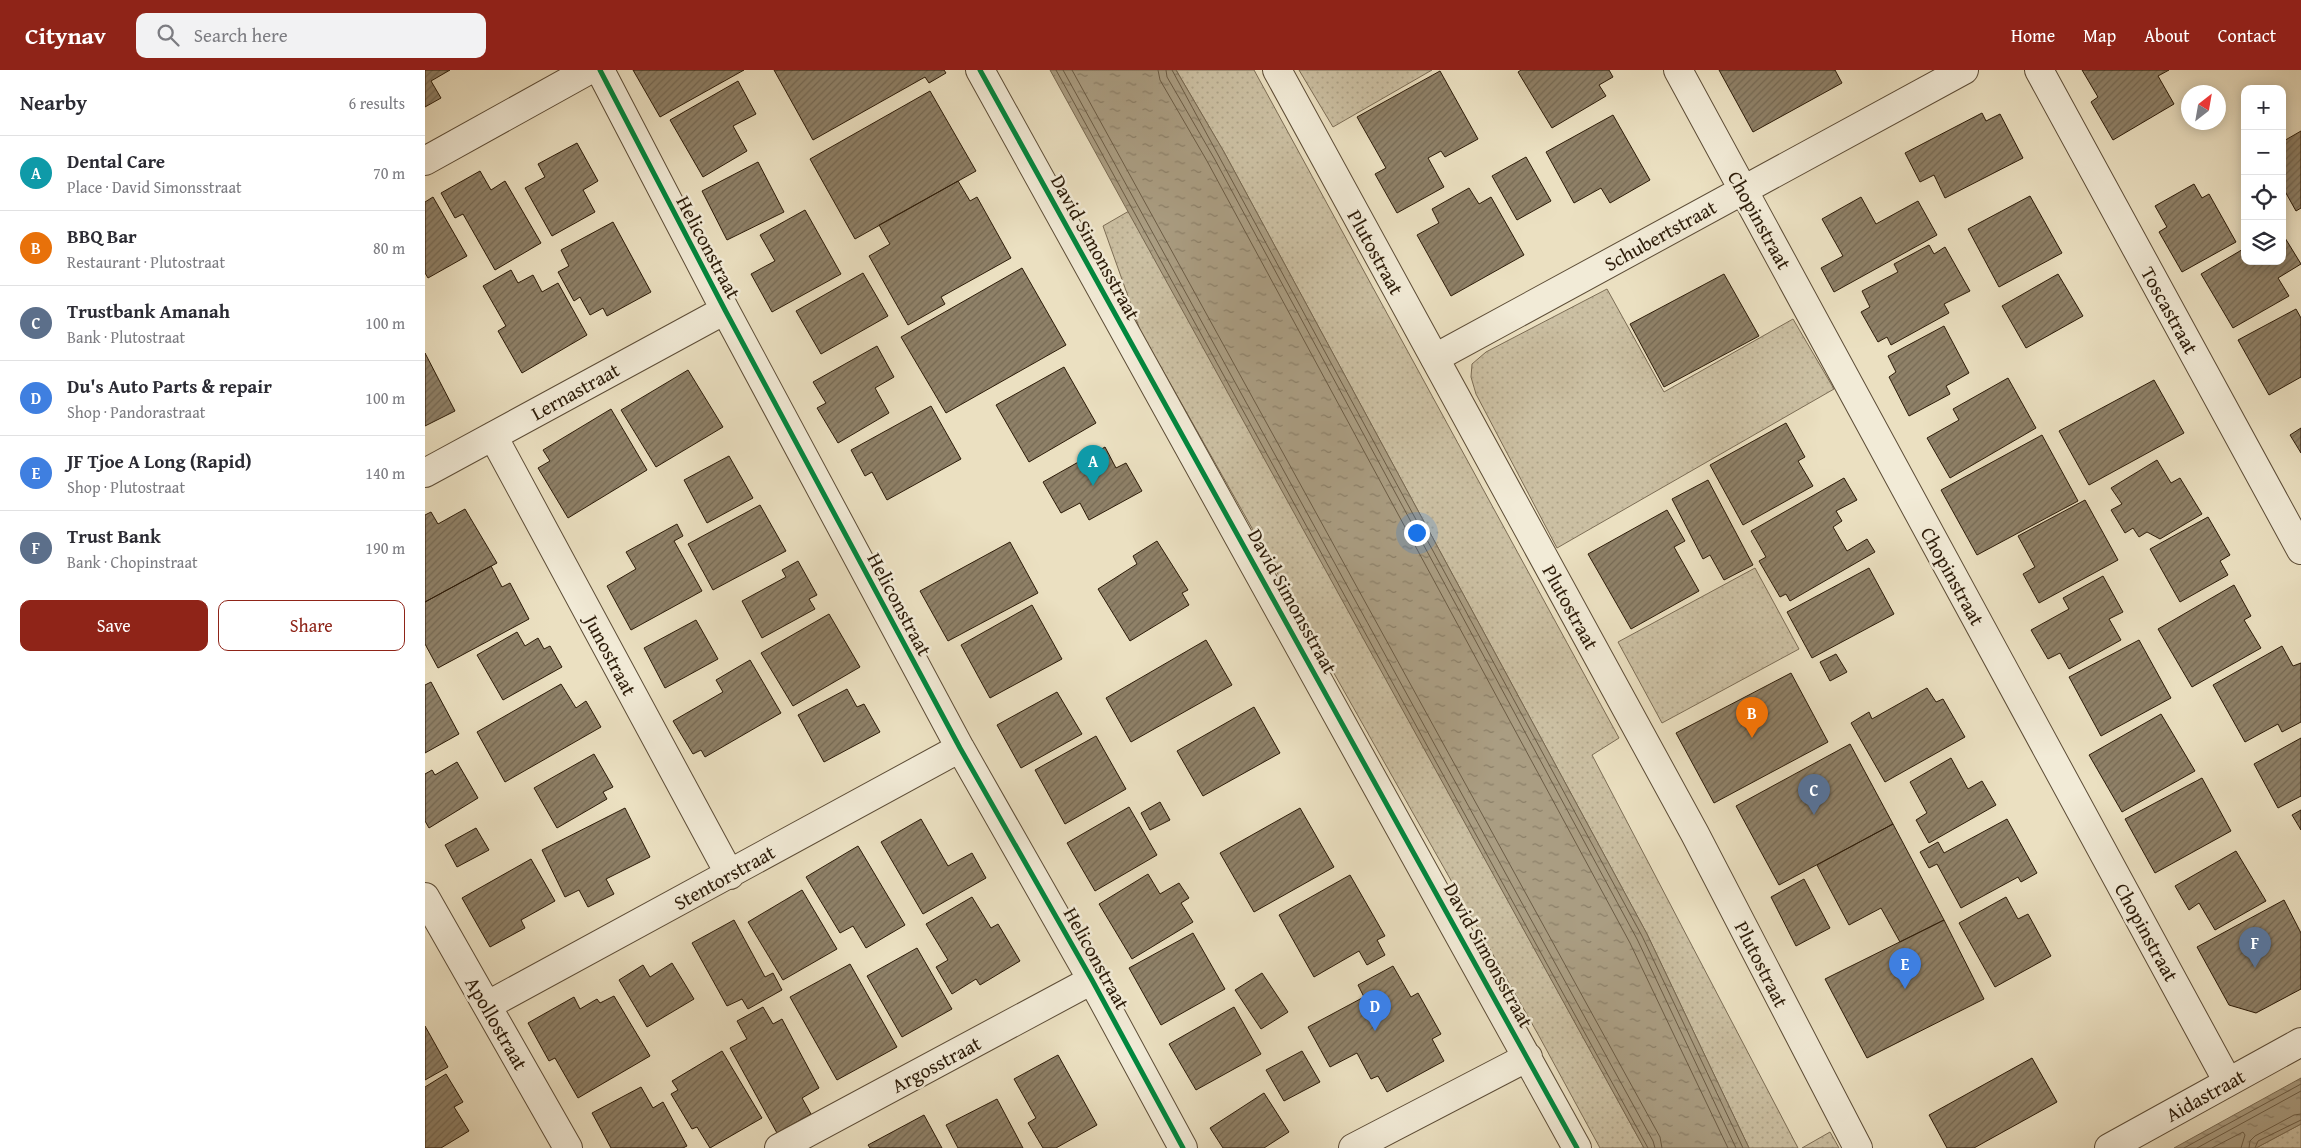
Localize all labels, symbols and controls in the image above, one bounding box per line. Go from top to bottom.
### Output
search box [136,13,486,58]
text: Citynav [25,18,106,53]
icon: search [154,21,182,49]
text: Search here [194,21,288,49]
text: Home [2011,22,2055,49]
text: Map [2083,22,2116,49]
text: About [2144,22,2190,49]
text: Contact [2218,22,2276,49]
north arrow [2181,85,2226,130]
map controls [2241,85,2286,265]
button: + [2241,85,2286,130]
text: Nearby [20,87,87,118]
text: 6 results [348,91,405,115]
button: − [2241,130,2286,175]
text: Dental Care [67,147,165,175]
text: A [31,161,41,185]
text: 70 m [373,161,405,185]
street label: Chopinstraat [1721,165,1799,275]
street label: David Simonsstraat [1044,169,1148,325]
text: Place · David Simonsstraat [67,175,242,199]
button: locate [2241,175,2286,220]
street label: Heliconstraat [670,190,748,304]
street label: Schubertstraat [1599,192,1721,278]
street label: Plutostraat [1341,204,1411,300]
button: layers [2241,220,2286,265]
text: BBQ Bar [67,222,137,250]
text: B [31,236,41,260]
text: 80 m [373,236,405,260]
text: Restaurant · Plutostraat [67,250,225,274]
street label: Toscastraat [2134,261,2206,359]
text: Trustbank Amanah [67,297,230,325]
text: C [31,311,41,335]
text: 100 m [365,311,405,335]
text: Bank · Plutostraat [67,325,185,349]
street label: Lernastraat [526,355,624,427]
text: Du's Auto Parts & repair [67,372,272,400]
text: D [31,386,41,410]
text: 100 m [365,386,405,410]
text: Shop · Pandorastraat [67,400,205,424]
pin: A [1077,445,1109,486]
text: JF Tjoe A Long (Rapid) [67,447,252,475]
text: E [32,461,40,485]
text: 140 m [365,461,405,485]
text: Shop · Plutostraat [67,475,185,499]
your location [1404,520,1430,546]
street label: Chopinstraat [1914,521,1992,631]
text: Trust Bank [67,522,161,550]
street label: David Simonsstraat [1241,523,1345,679]
text: F [32,536,40,560]
text: 190 m [365,536,405,560]
street label: Heliconstraat [861,547,939,661]
text: Bank · Chopinstraat [67,550,198,574]
street label: Plutostraat [1536,559,1606,655]
button: Save [20,600,208,651]
button: Share [218,600,405,651]
street label: Junostraat [576,607,644,700]
pin: B [1736,697,1768,738]
pin: C [1798,774,1830,815]
street label: Stentorstraat [668,837,780,917]
street label: David Simonsstraat [1437,877,1541,1033]
street label: Chopinstraat [2108,877,2186,987]
street label: Heliconstraat [1057,901,1137,1015]
street label: Plutostraat [1728,916,1796,1012]
pin: F [2239,927,2271,968]
pin: E [1889,948,1921,989]
street label: Apollostraat [459,971,535,1075]
pin: D [1359,990,1391,1031]
street label: Argosstraat [886,1028,986,1100]
street label: Aidastraat [2160,1061,2250,1129]

